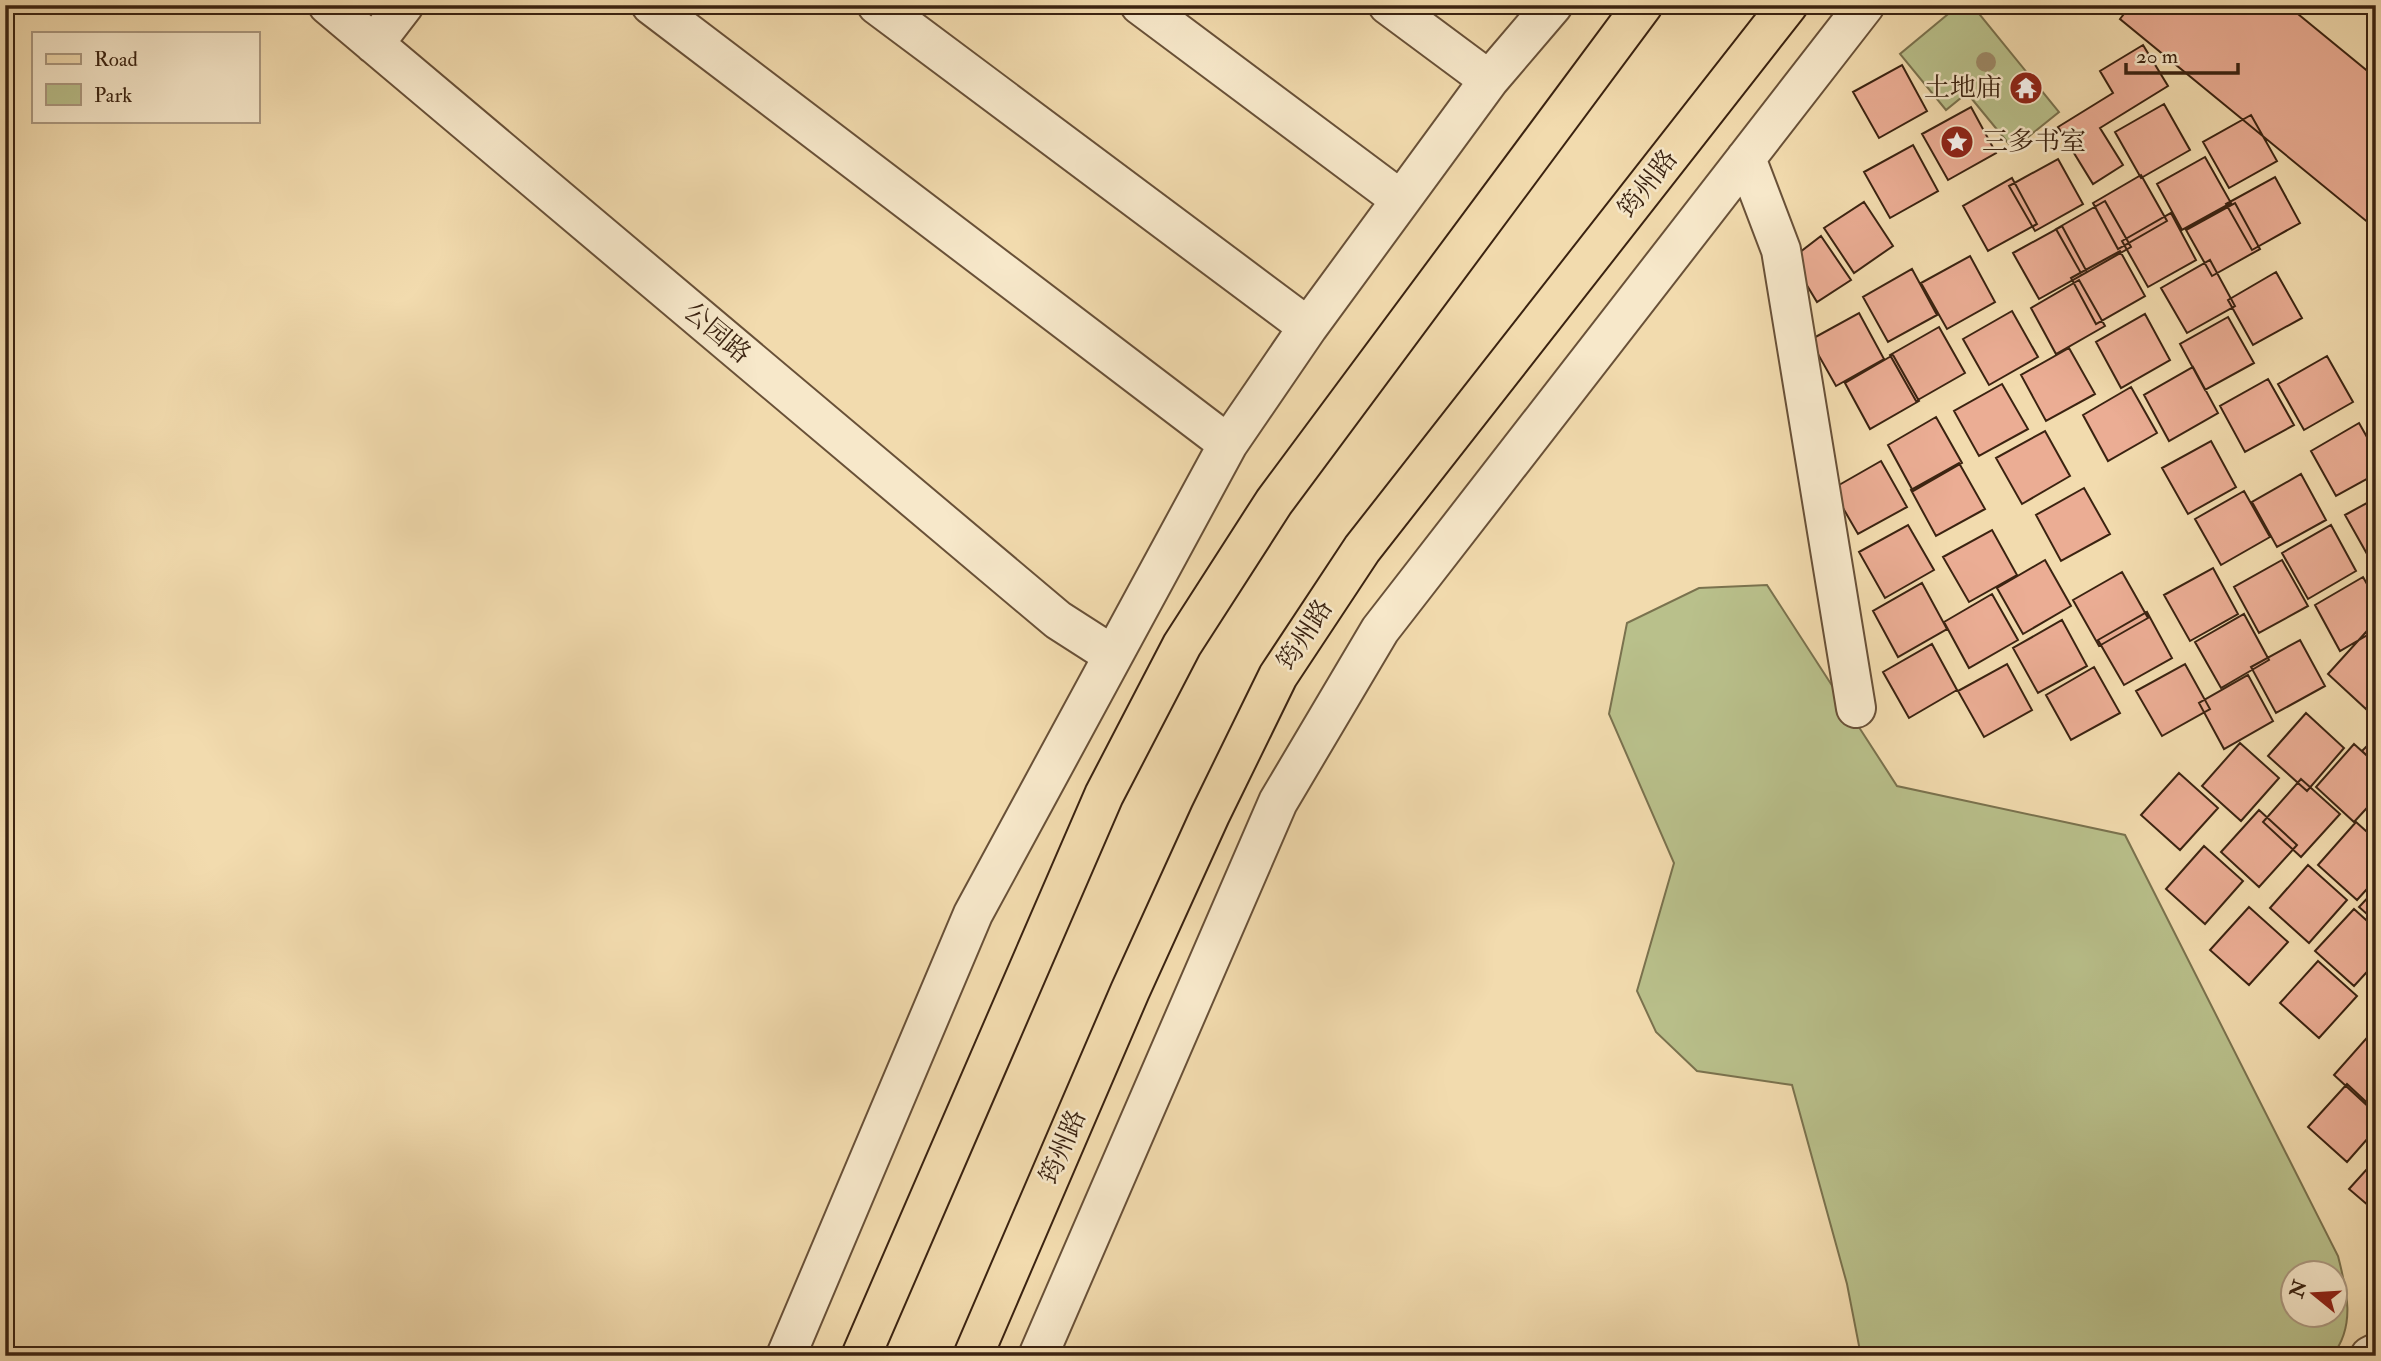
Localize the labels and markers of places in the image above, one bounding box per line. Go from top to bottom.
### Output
temple icon: 土地庙 [2007,69,2045,107]
place label: 土地庙 [1924,72,2002,104]
place icon: 三多书室 [1938,123,1976,161]
place label: 三多书室 [1982,126,2086,158]

